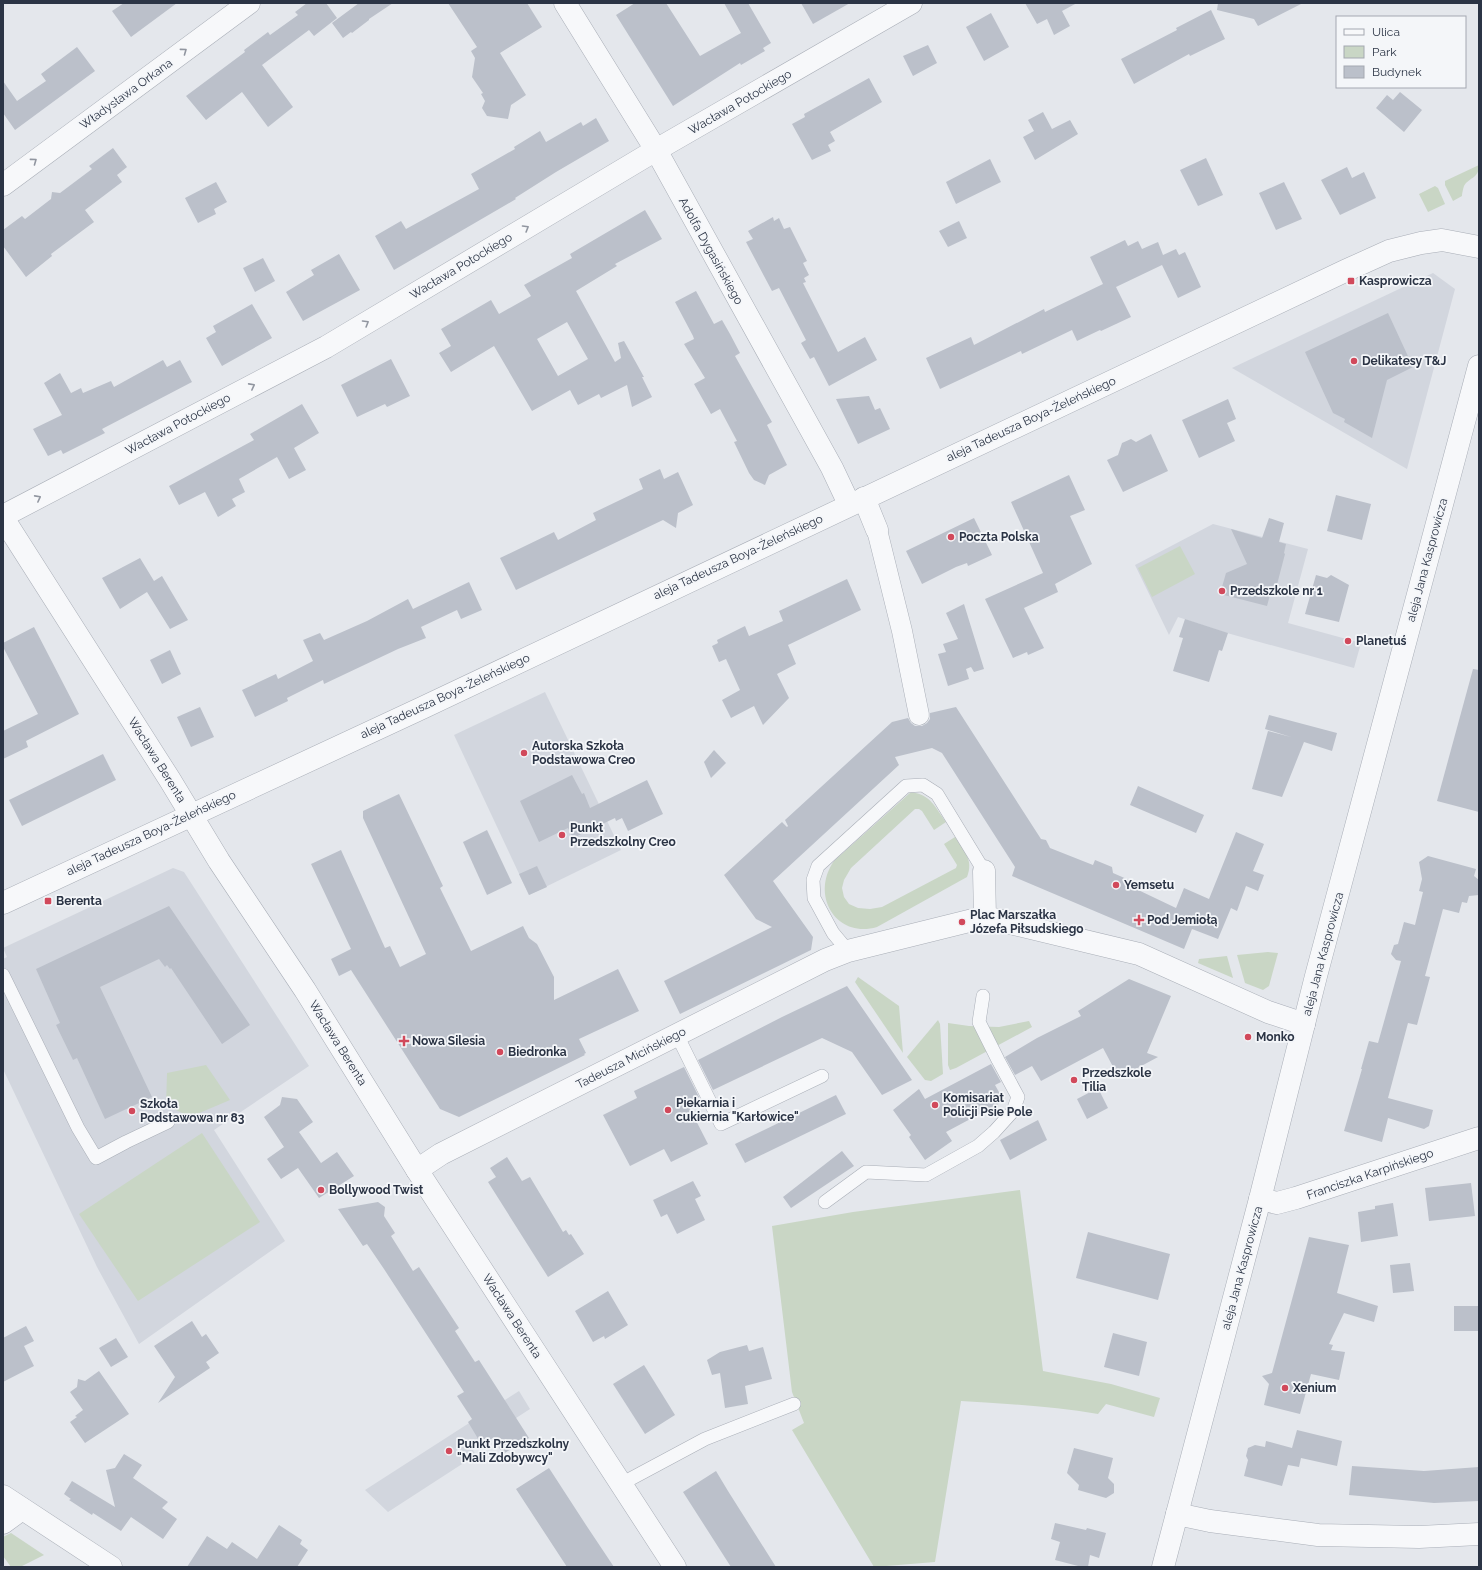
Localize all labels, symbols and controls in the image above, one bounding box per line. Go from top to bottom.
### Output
legend [1336,16,1466,88]
text: Ulica [1372,25,1400,39]
text: Park [1372,45,1397,59]
one-way arrow [180,48,187,56]
street label: Władysława Orkana [77,56,175,132]
text: Budynek [1372,65,1422,79]
street label: Wacława Potockiego [686,67,794,137]
one-way arrow [30,159,37,166]
street label: Adolfa Dygasińskiego [676,195,746,307]
one-way arrow [522,225,529,232]
street label: Wacława Potockiego [407,230,515,302]
place label: Kasprowicza [1359,274,1432,288]
marker: Kasprowicza [1346,276,1356,286]
one-way arrow [362,321,369,328]
place label: Delikatesy T&J [1362,354,1446,368]
marker: Delikatesy T&J [1349,356,1359,366]
street label: aleja Tadeusza Boya-Żeleńskiego [944,374,1118,464]
one-way arrow [248,383,255,390]
street label: Wacława Potockiego [123,390,233,458]
one-way arrow [33,495,41,503]
street label: aleja Jana Kasprowicza [1404,497,1450,623]
street label: aleja Tadeusza Boya-Żeleńskiego [651,512,825,602]
place label: Poczta Polska [959,530,1039,544]
marker: Poczta Polska [946,532,956,542]
place label: Przedszkole nr 1 [1230,584,1323,598]
marker: Przedszkole nr 1 [1217,586,1227,596]
place label: Planetuś [1356,634,1407,648]
marker: Planetuś [1343,636,1353,646]
street label: aleja Tadeusza Boya-Żeleńskiego [358,651,532,741]
street label: Wacława Berenta [125,715,189,805]
place label: Autorska Szkoła Podstawowa Creo [532,739,635,767]
marker: Autorska Szkoła Podstawowa Creo [519,748,529,758]
street label: aleja Tadeusza Boya-Żeleńskiego [64,788,238,878]
place label: Punkt Przedszkolny Creo [570,821,676,849]
marker: Punkt Przedszkolny Creo [557,830,567,840]
place label: Yemsetu [1124,878,1174,892]
marker: Yemsetu [1111,880,1121,890]
street label: aleja Jana Kasprowicza [1300,891,1346,1017]
place label: Berenta [56,894,102,908]
marker: Berenta [43,896,53,906]
place label: Plac Marszałka Józefa Piłsudskiego [970,908,1084,936]
place label: Pod Jemiołą [1147,913,1218,927]
marker: Pod Jemiołą [1134,915,1144,925]
marker: Plac Marszałka Józefa Piłsudskiego [957,917,967,927]
street label: Wacława Berenta [306,998,370,1088]
street label: Tadeusza Micińskiego [574,1024,688,1092]
place label: Monko [1256,1030,1294,1044]
marker: Monko [1243,1032,1253,1042]
place label: Nowa Silesia [412,1034,485,1048]
marker: Nowa Silesia [399,1036,409,1046]
place label: Biedronka [508,1045,567,1059]
marker: Biedronka [495,1047,505,1057]
place label: Przedszkole Tilia [1082,1066,1151,1094]
marker: Przedszkole Tilia [1069,1075,1079,1085]
place label: Komisariat Policji Psie Pole [943,1091,1032,1119]
place label: Piekarnia i cukiernia "Karłowice" [676,1096,799,1124]
place label: Szkoła Podstawowa nr 83 [140,1097,245,1125]
marker: Komisariat Policji Psie Pole [930,1100,940,1110]
marker: Piekarnia i cukiernia "Karłowice" [663,1105,673,1115]
marker: Szkoła Podstawowa nr 83 [127,1106,137,1116]
street label: Franciszka Karpińskiego [1305,1146,1435,1202]
place label: Bollywood Twist [329,1183,424,1197]
marker: Bollywood Twist [316,1185,326,1195]
street label: aleja Jana Kasprowicza [1219,1205,1265,1331]
street label: Wacława Berenta [480,1271,544,1361]
place label: Xenium [1292,1381,1336,1395]
marker: Xenium [1280,1383,1290,1393]
place label: Punkt Przedszkolny "Mali Zdobywcy" [457,1437,570,1465]
marker: Punkt Przedszkolny "Mali Zdobywcy" [444,1446,454,1456]

